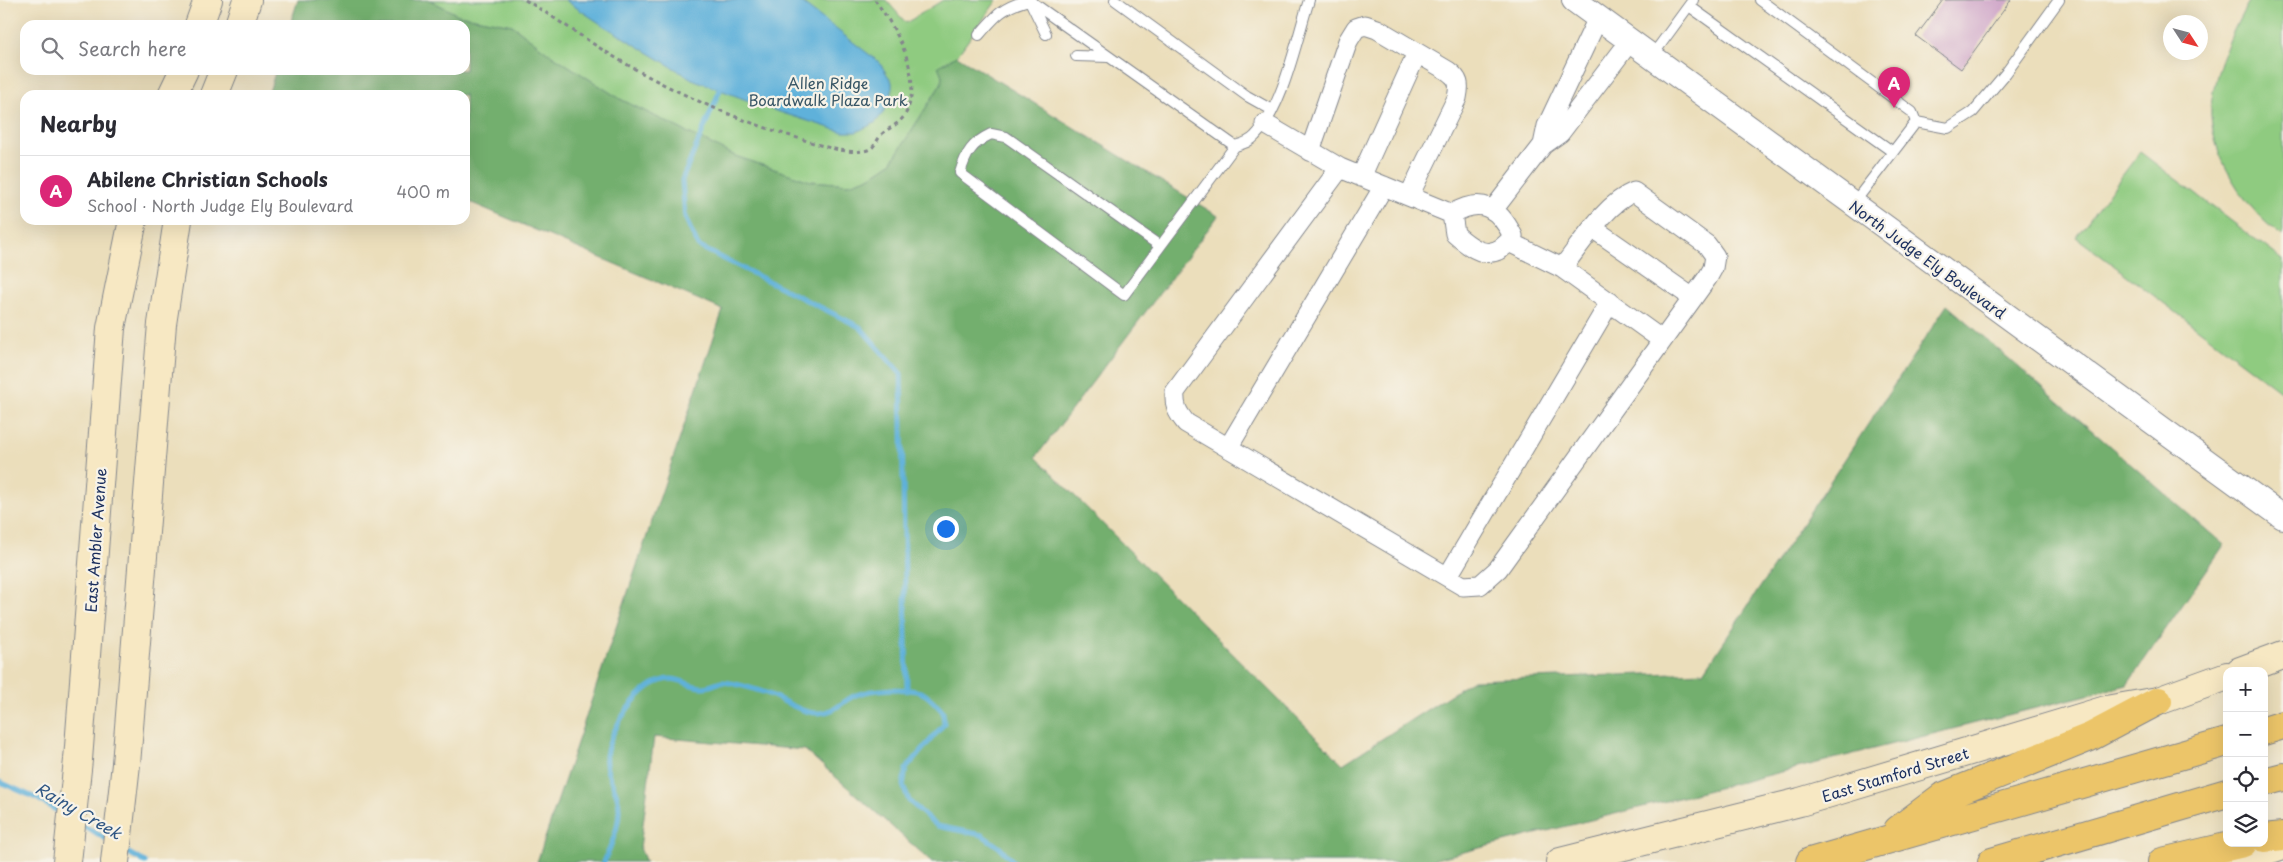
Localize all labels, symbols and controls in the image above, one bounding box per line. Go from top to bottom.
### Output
north arrow [2163,15,2208,60]
search box [20,20,470,75]
icon: search [38,34,66,62]
text: Search here [78,34,187,62]
pin: A [1878,67,1910,108]
park label: Allen Ridge Boardwalk Plaza Park [748,71,908,111]
text: Nearby [40,107,117,139]
text: Abilene Christian Schools [87,165,328,193]
text: A [50,179,62,203]
text: 400 m [397,179,450,203]
text: School · North Judge Ely Boulevard [87,193,353,217]
street label: North Judge Ely Boulevard [1845,194,2011,324]
street label: East Ambler Avenue [78,467,112,613]
your location [933,516,959,542]
map controls [2223,667,2268,847]
button: + [2223,667,2268,712]
button: − [2223,712,2268,757]
street label: East Stamford Street [1819,741,1971,807]
button: locate [2223,757,2268,802]
water label: Rainy Creek [31,776,128,845]
button: layers [2223,802,2268,847]

